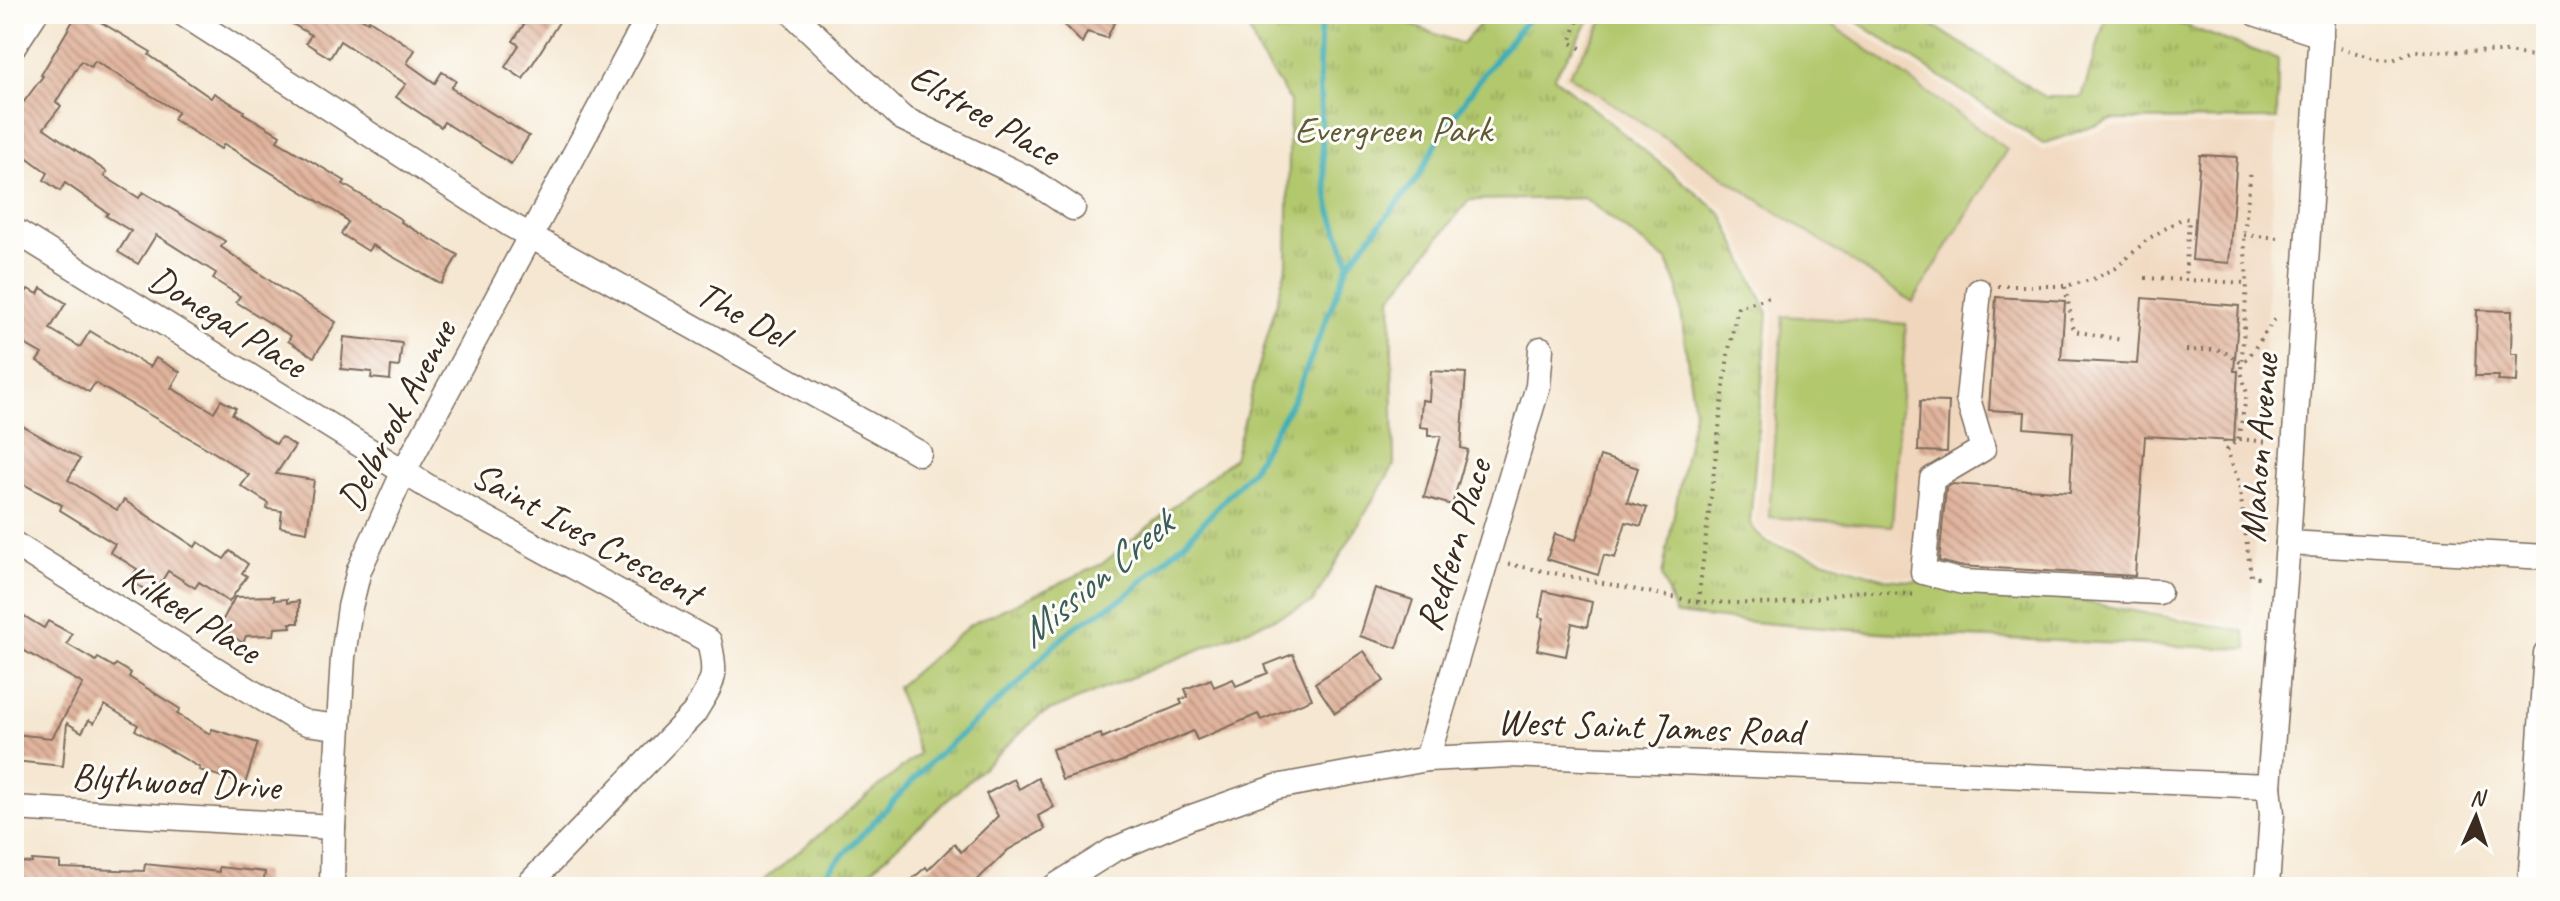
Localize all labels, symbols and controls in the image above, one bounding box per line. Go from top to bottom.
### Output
street label: Elstree Place [901,53,1071,178]
park label: Evergreen Park [1295,106,1495,153]
street label: Donegal Place [140,255,317,390]
street label: The Del [688,270,803,362]
street label: Delbrook Avenue [327,310,468,519]
street label: Mahon Avenue [2228,350,2289,544]
street label: Saint Ives Crescent [464,451,715,619]
street label: Redfern Place [1405,451,1503,637]
water label: Mission Creek [1008,495,1188,658]
street label: Kilkeel Place [114,553,272,675]
street label: West Saint James Road [1497,698,1810,756]
street label: Blythwood Drive [71,753,284,811]
north arrow [2436,777,2516,857]
text: N [2469,784,2488,813]

